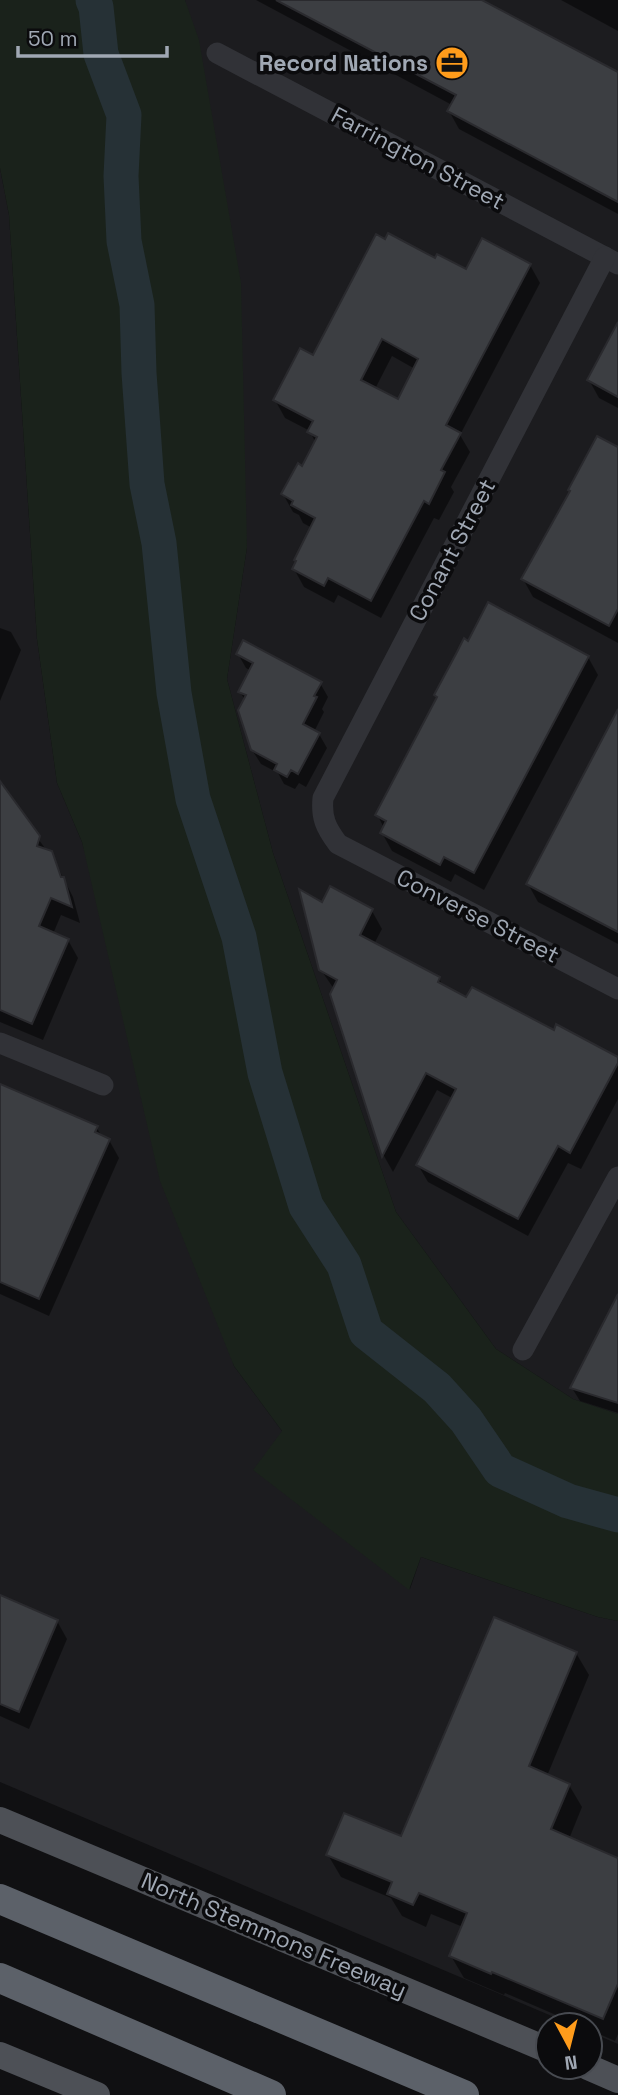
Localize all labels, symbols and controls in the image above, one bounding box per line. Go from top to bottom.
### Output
scale bar [18,14,166,58]
text: 50 m [28,25,78,52]
office icon: Record Nations [433,44,471,82]
place label: Record Nations [259,48,428,78]
street label: Farrington Street [326,100,510,216]
street label: Conant Street [402,474,502,626]
street label: Converse Street [392,862,564,970]
street label: North Stemmons Freeway [137,1865,411,2005]
north arrow [534,2011,604,2081]
text: N [563,2049,579,2076]

